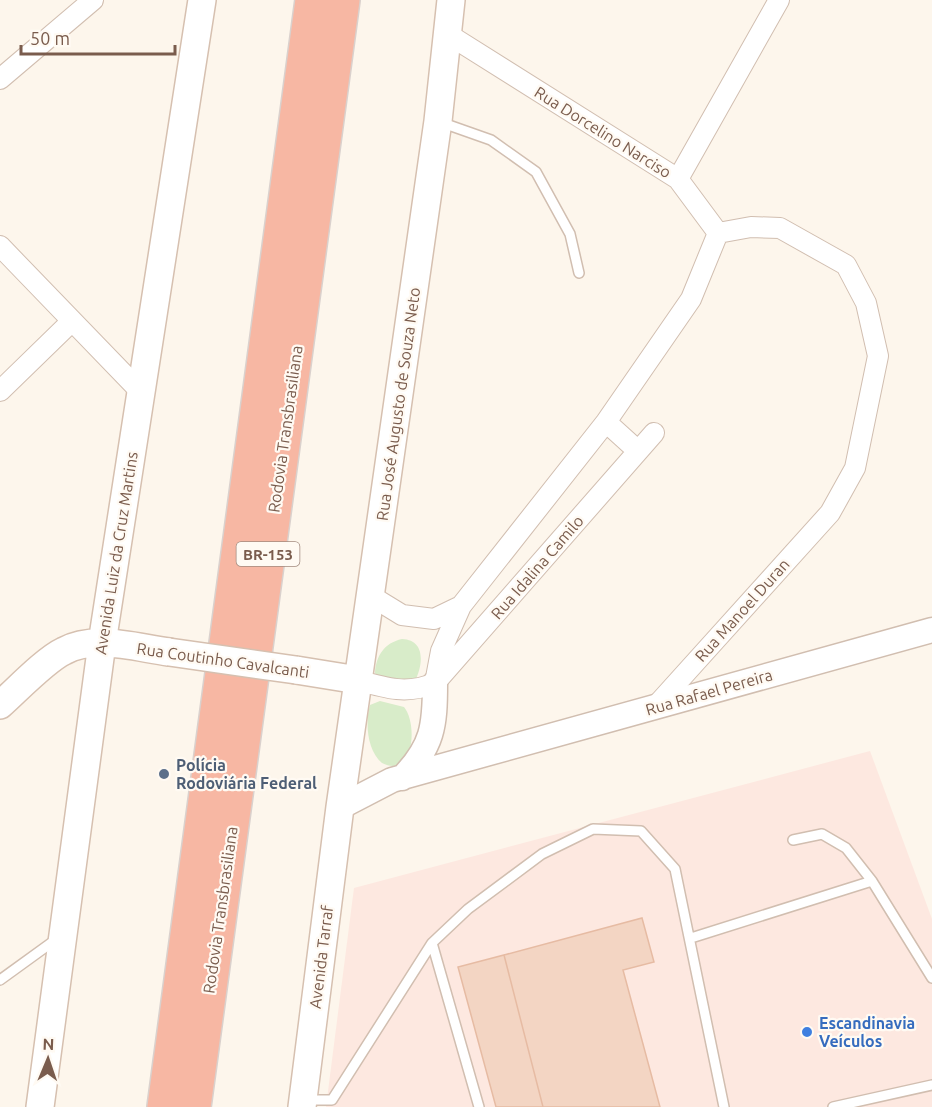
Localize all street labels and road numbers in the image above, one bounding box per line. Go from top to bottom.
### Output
street label: Rua Dorcelino Narciso [531,83,675,181]
street label: Rua José Augusto de Souza Neto [373,286,423,522]
street label: Rodovia Transbrasiliana [264,344,306,514]
street label: Avenida Luiz da Cruz Martins [91,450,141,656]
street label: Rua Idalina Camilo [487,512,587,622]
road number: BR-153 [236,542,300,566]
street label: Rua Manoel Duran [691,555,793,665]
street label: Rua Coutinho Cavalcanti [136,639,310,681]
street label: Rua Rafael Pereira [643,665,775,719]
street label: Rodovia Transbrasiliana [199,825,241,995]
street label: Avenida Tarraf [306,903,336,1010]

